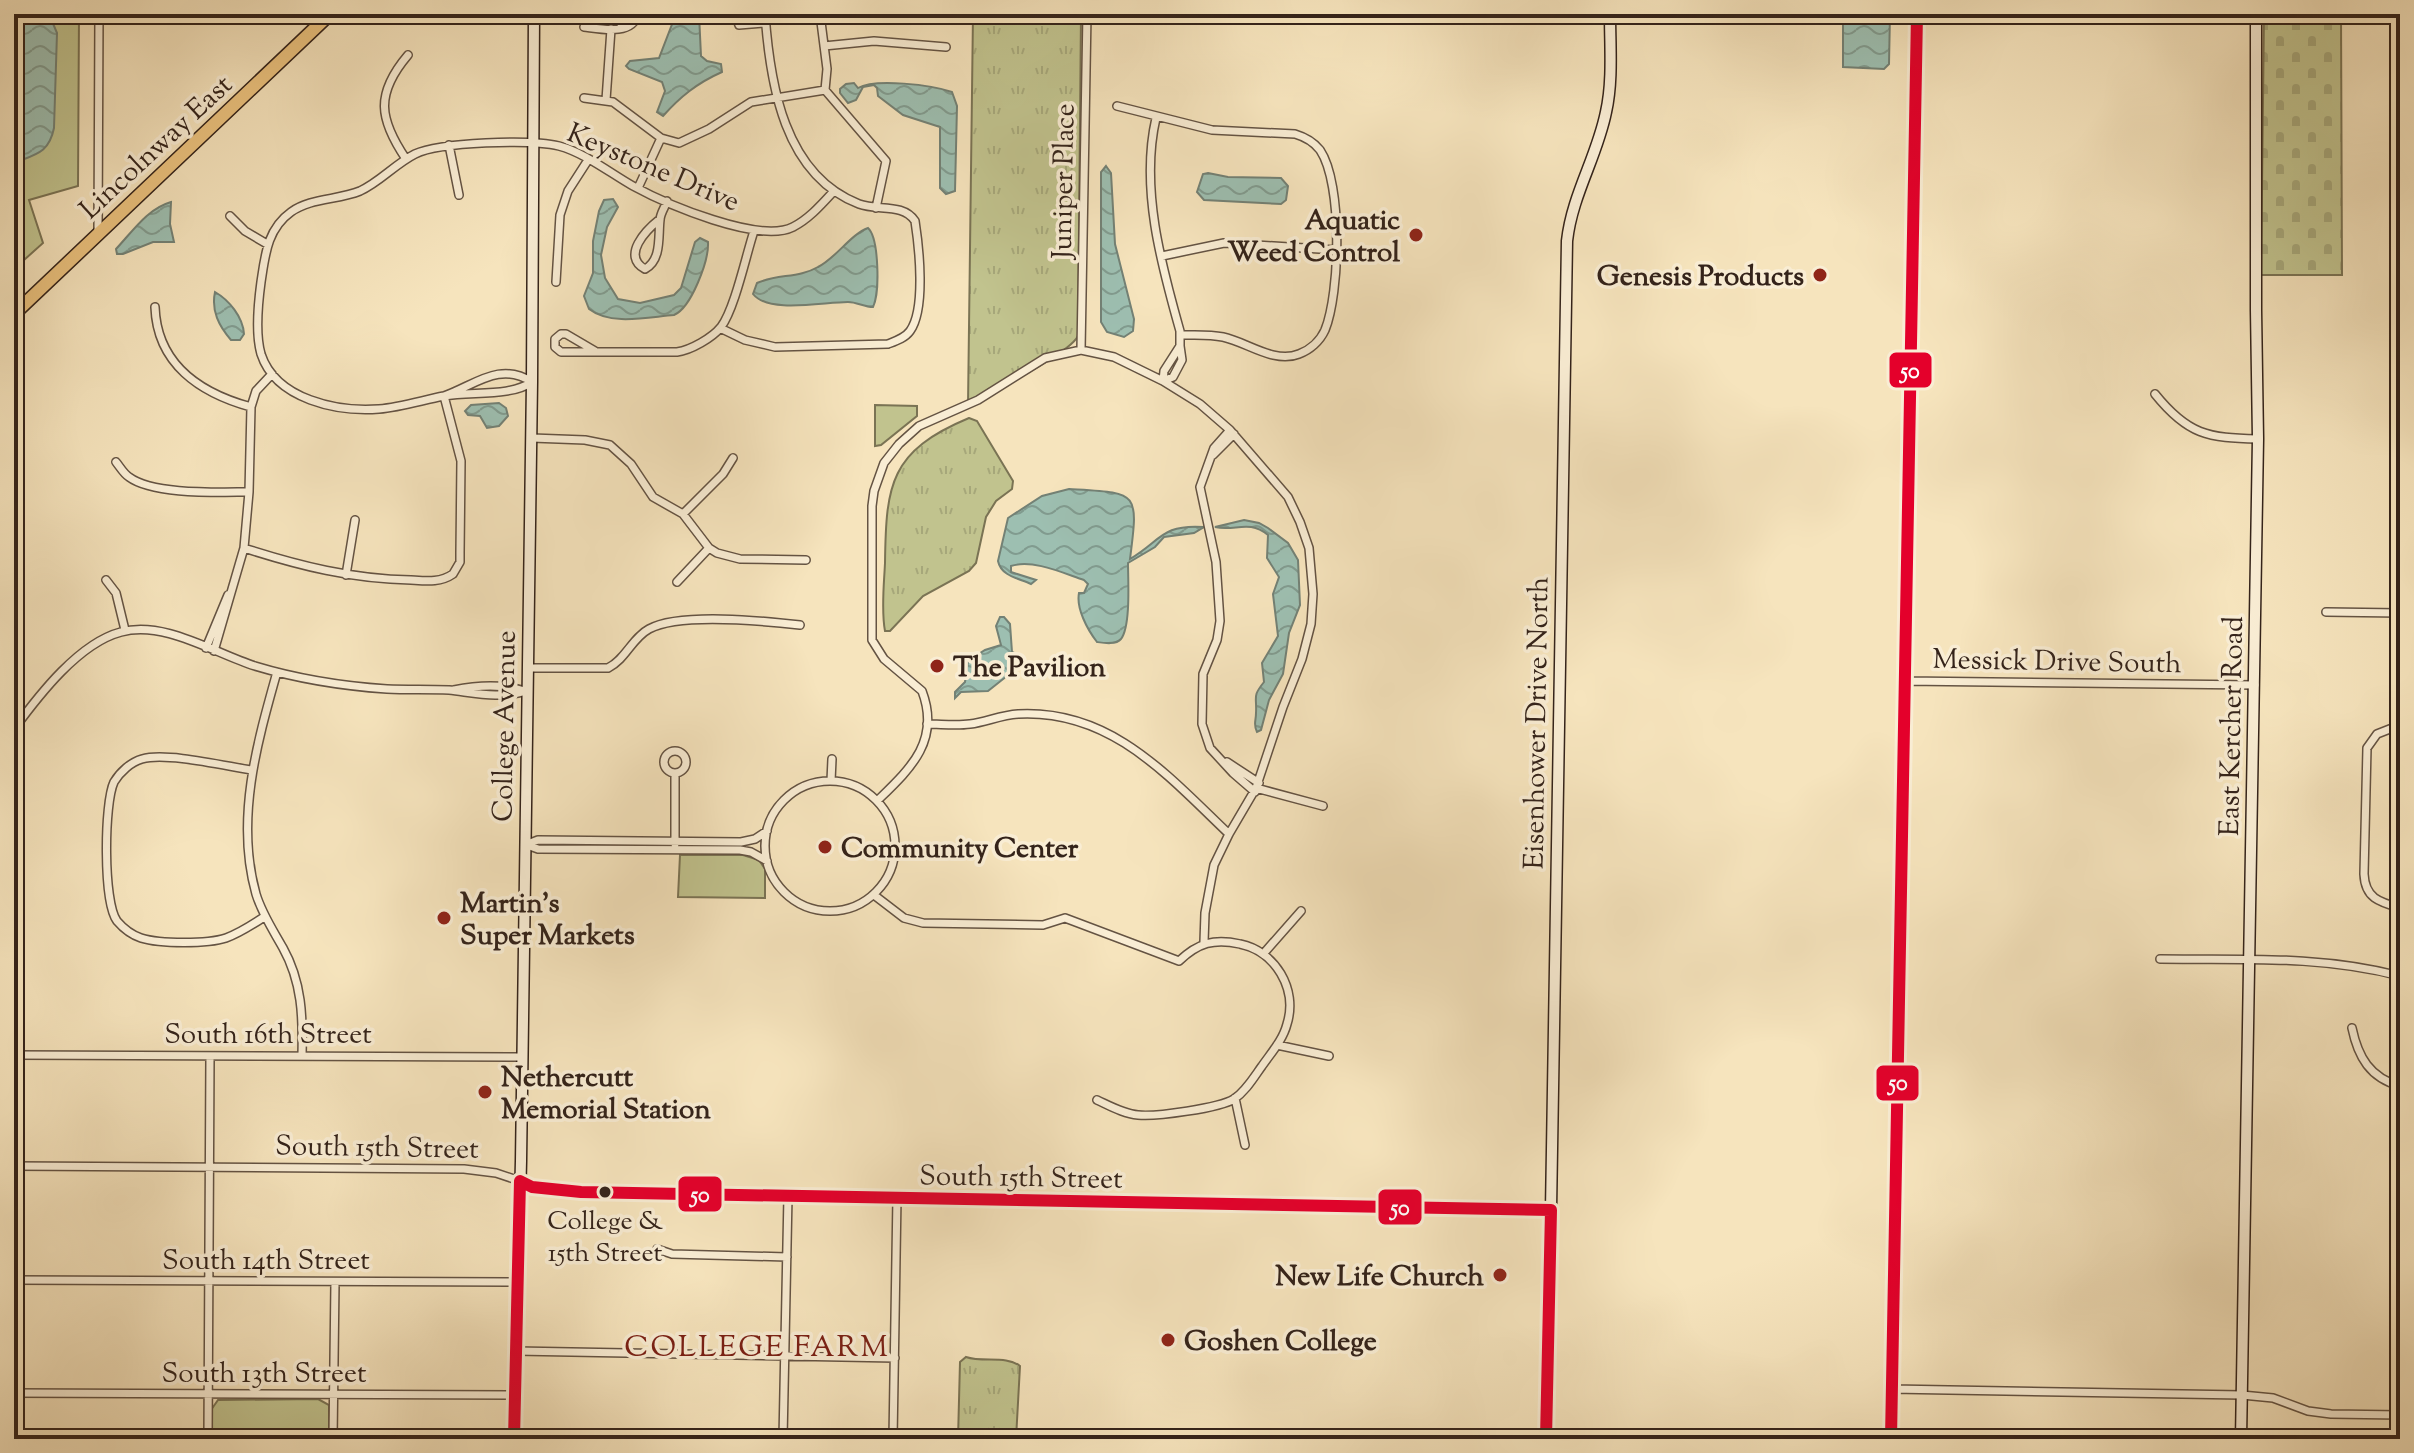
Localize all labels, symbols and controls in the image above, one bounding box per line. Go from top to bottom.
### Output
street label: Lincolnway East [72,66,243,230]
street label: Juniper Place [1044,103,1086,261]
street label: Keystone Drive [560,114,745,223]
place label: Aquatic Weed Control [1227,202,1400,274]
marker: Aquatic Weed Control [1407,226,1425,244]
place label: Genesis Products [1597,258,1804,298]
marker: Genesis Products [1811,266,1829,284]
line badge: 50 [1888,351,1933,389]
text: 50 [1898,357,1920,389]
street label: Eisenhower Drive North [1515,576,1561,870]
street label: East Kercher Road [2211,616,2255,836]
street label: College Avenue [484,630,528,822]
street label: Messick Drive South [1932,641,2182,685]
place label: The Pavilion [953,649,1106,689]
marker: The Pavilion [928,657,946,675]
place label: Community Center [841,830,1079,870]
marker: Community Center [816,838,834,856]
place label: Martin's Super Markets [460,885,635,957]
marker: Martin's Super Markets [435,909,453,927]
street label: South 16th Street [164,1016,372,1056]
place label: Nethercutt Memorial Station [501,1059,711,1131]
line badge: 50 [1875,1064,1920,1102]
text: 50 [1886,1069,1908,1101]
marker: Nethercutt Memorial Station [476,1083,494,1101]
street label: South 15th Street [275,1127,479,1171]
street label: South 15th Street [919,1157,1123,1201]
line badge: 50 [677,1175,723,1213]
text: 50 [688,1181,710,1213]
marker: College & 15th Street [597,1184,613,1200]
line badge: 50 [1377,1188,1423,1226]
text: 50 [1388,1194,1410,1226]
place label: College & 15th Street [547,1204,663,1273]
street label: South 14th Street [162,1242,370,1282]
place label: New Life Church [1275,1258,1485,1298]
marker: New Life Church [1491,1266,1509,1284]
place label: Goshen College [1184,1323,1377,1363]
district label: COLLEGE FARM [624,1327,890,1370]
marker: Goshen College [1159,1331,1177,1349]
street label: South 13th Street [162,1355,367,1395]

